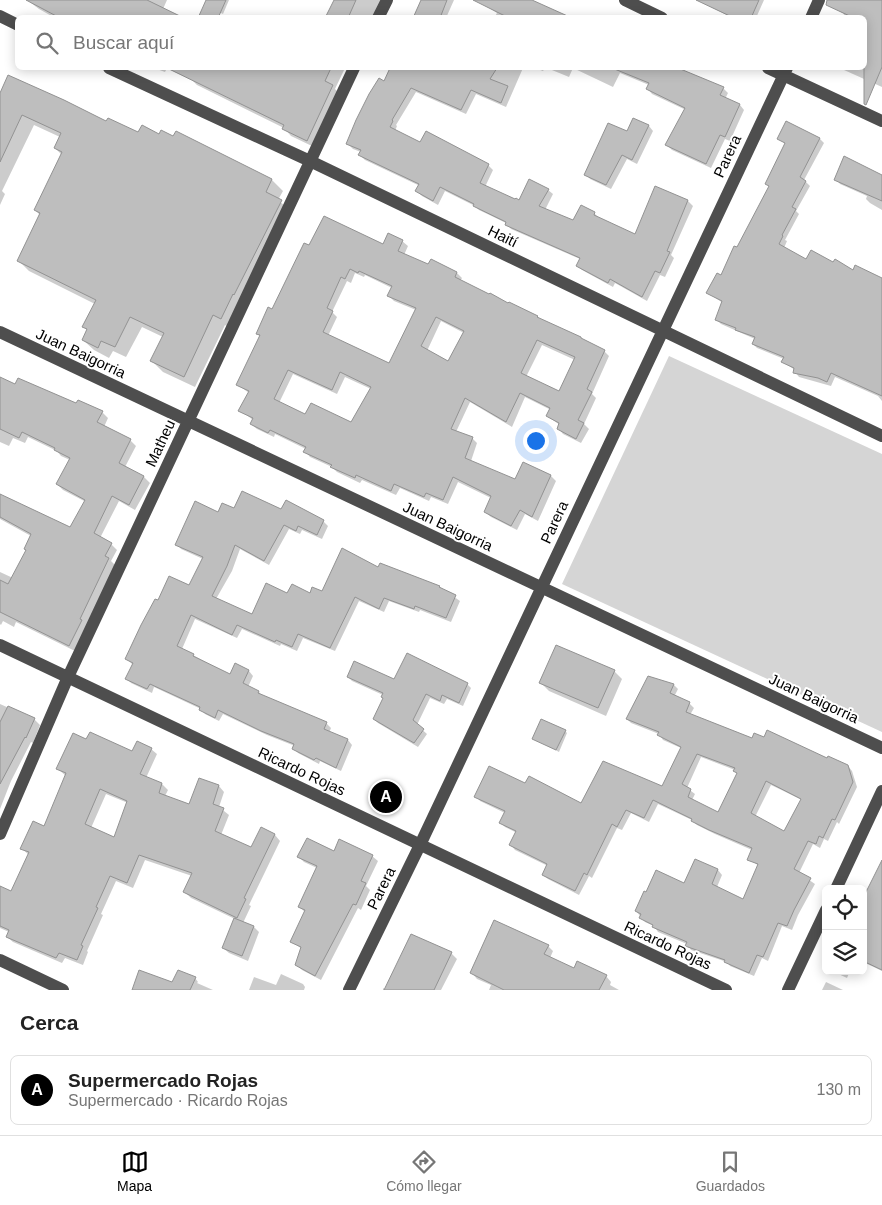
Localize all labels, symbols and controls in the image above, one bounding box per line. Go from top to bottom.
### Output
search box [15,15,867,70]
icon: search [33,29,61,57]
text: Buscar aquí [73,32,174,53]
street label: Parera [710,131,744,180]
street label: Haití [485,222,521,251]
street label: Juan Baigorria [34,325,129,381]
street label: Matheu [142,417,178,469]
your location [523,428,549,454]
street label: Parera [537,497,571,546]
street label: Juan Baigorria [401,498,496,554]
street label: Juan Baigorria [767,670,862,726]
street label: Ricardo Rojas [256,743,348,799]
pin: A [370,778,402,816]
street label: Parera [363,863,399,912]
map controls [822,885,867,975]
button: locate [822,885,867,930]
street label: Ricardo Rojas [622,917,714,973]
button: layers [822,930,867,975]
text: Cerca [20,1011,78,1034]
text: Supermercado Rojas [68,1070,258,1091]
text: A [31,1081,43,1098]
text: 130 m [817,1081,861,1098]
text: Supermercado · Ricardo Rojas [68,1092,288,1109]
tab: Mapa [117,1148,152,1194]
tab: Cómo llegar [386,1148,462,1194]
tab: Guardados [696,1148,765,1194]

